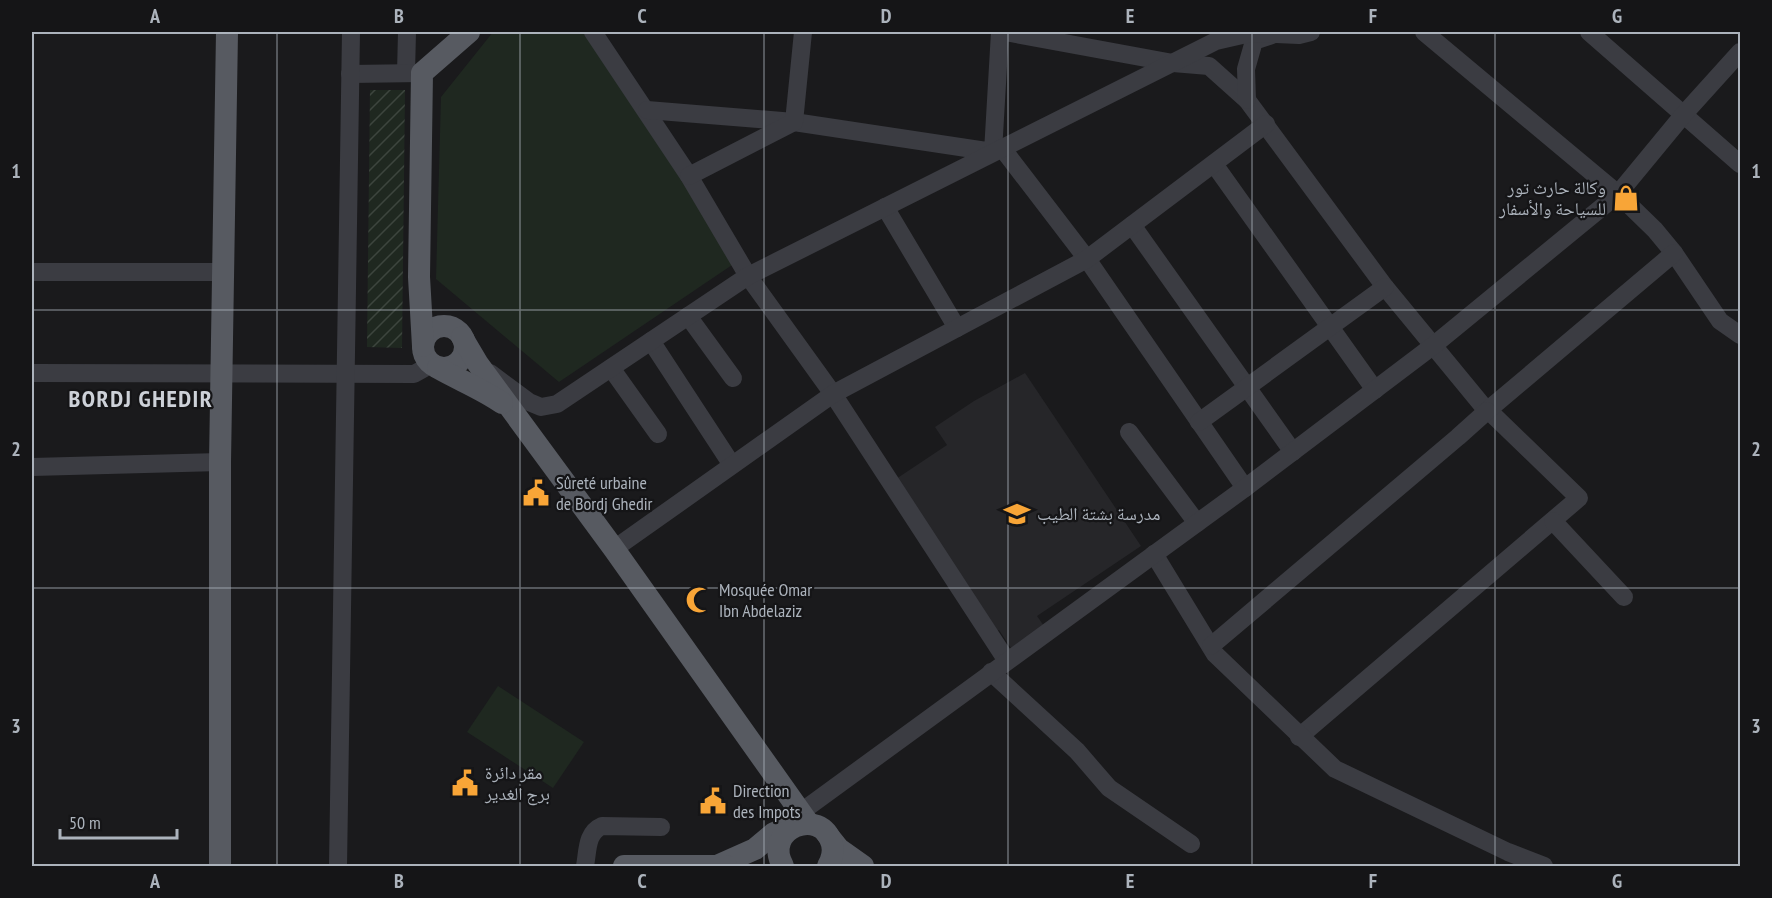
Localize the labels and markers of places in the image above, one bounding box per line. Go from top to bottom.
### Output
place label: وكالة حارث تور للسياحة والأسفار [1498,176,1606,220]
shop icon: وكالة حارث تور للسياحة والأسفار [1611,183,1641,213]
place label: Sûreté urbaine de Bordj Ghedir [556,471,653,515]
public building icon: Sûreté urbaine de Bordj Ghedir [521,478,551,508]
school or university icon: مدرسة بشتة الطيب [1002,499,1032,529]
place label: مدرسة بشتة الطيب [1037,502,1160,525]
place label: Mosquée Omar Ibn Abdelaziz [719,578,812,622]
mosque icon: Mosquée Omar Ibn Abdelaziz [684,585,714,615]
place label: مقر دائرة برج الغدير [484,761,550,806]
public building icon: مقر دائرة برج الغدير [450,768,480,798]
place label: Direction des Impots [733,779,801,823]
public building icon: Direction des Impots [698,786,728,816]

